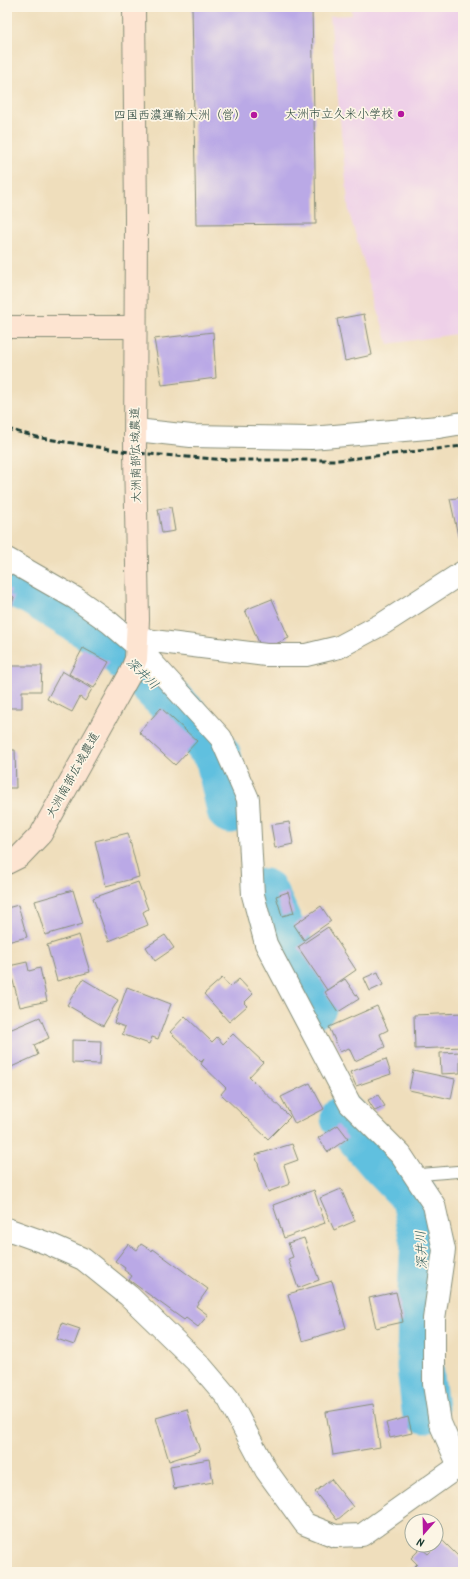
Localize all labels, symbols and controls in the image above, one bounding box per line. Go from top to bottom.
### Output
place label: 大洲市立久米小学校 [285,105,393,124]
place label: 四国西濃運輸大洲（営） [114,106,246,125]
marker: 大洲市立久米小学校 [396,109,406,119]
marker: 四国西濃運輸大洲（営） [249,110,259,120]
street label: 大洲南部広域農道 [126,407,146,503]
water label: 深井川 [121,653,163,695]
street label: 大洲南部広域農道 [41,728,105,822]
water label: 深井川 [410,1230,434,1270]
north arrow [404,1513,444,1553]
text: N [415,1532,427,1551]

